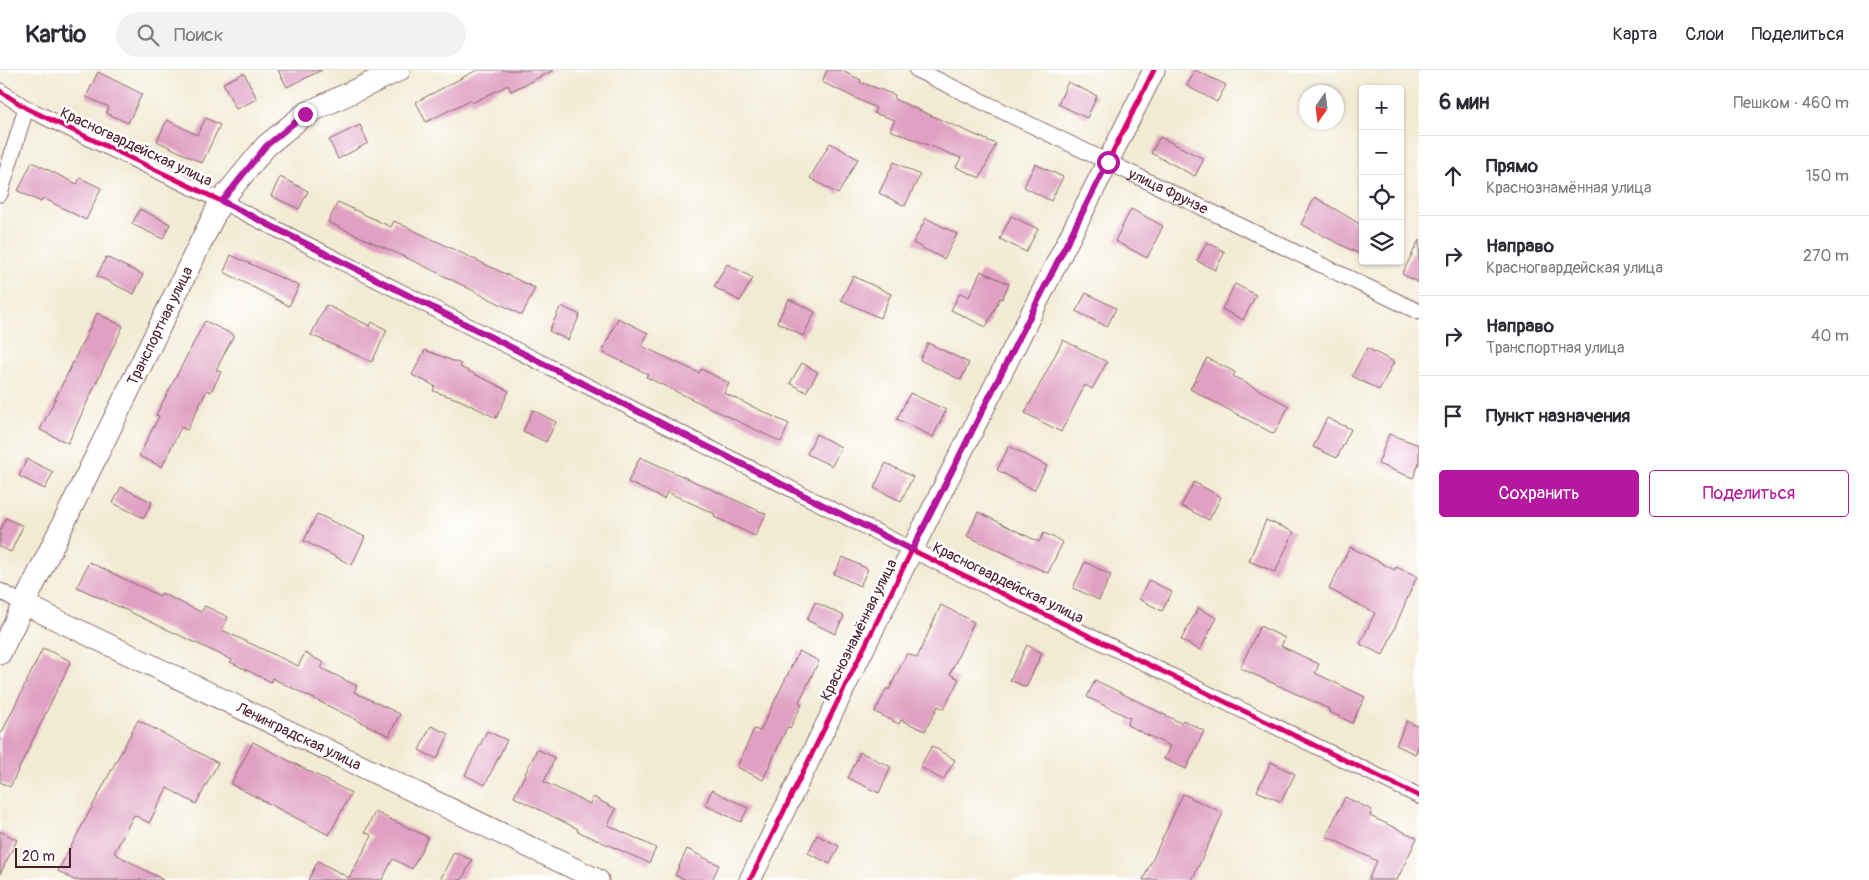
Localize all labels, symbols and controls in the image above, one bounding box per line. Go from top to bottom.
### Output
search box [116,12,466,57]
text: Kartio [25,20,86,49]
icon: search [134,21,162,49]
text: Поиск [174,23,224,47]
text: Карта [1613,23,1657,46]
text: Слои [1685,23,1723,46]
text: Поделиться [1751,23,1844,46]
north arrow [1299,85,1344,130]
map controls [1359,85,1404,265]
button: + [1359,85,1404,130]
text: 6 мин [1439,89,1489,116]
text: Пешком · 460 m [1733,93,1849,113]
street label: Красногвардейская улица [57,103,215,191]
route end [294,103,317,126]
button: − [1359,130,1404,175]
route start [1097,151,1120,174]
text: Прямо [1486,154,1538,178]
icon: ahead [1439,162,1467,190]
street label: улица Фрунзе [1124,163,1212,219]
text: 150 m [1805,166,1849,186]
button: locate [1359,175,1404,220]
text: Краснознамённая улица [1486,178,1651,198]
button: layers [1359,220,1404,265]
text: Направо [1486,234,1554,258]
icon: right [1439,242,1467,270]
text: 270 m [1803,246,1849,266]
text: Красногвардейская улица [1486,258,1663,278]
street label: Транспортная улица [123,263,197,389]
text: Направо [1486,314,1554,338]
icon: right [1439,322,1467,350]
text: 40 m [1811,326,1849,346]
text: Транспортная улица [1486,338,1625,358]
icon: arrive [1439,402,1467,430]
text: Пункт назначения [1486,404,1630,428]
button: Сохранить [1439,470,1639,517]
button: Поделиться [1649,470,1849,517]
street label: Красногвардейская улица [929,538,1087,628]
street label: Краснознамённая улица [816,556,902,704]
street label: Ленинградская улица [232,698,364,774]
scale bar [15,845,71,868]
text: 20 m [22,848,55,865]

